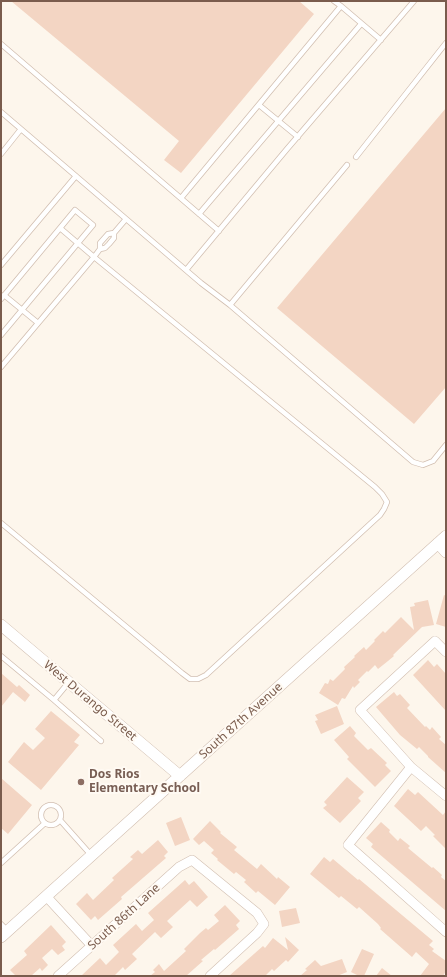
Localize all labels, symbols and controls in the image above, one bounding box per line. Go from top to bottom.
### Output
street label: West Durango Street [40,658,140,744]
street label: South 87th Avenue [196,680,286,762]
place label: Dos Rios Elementary School [89,768,200,796]
marker: Dos Rios Elementary School [76,777,86,787]
street label: South 86th Lane [85,881,163,953]

